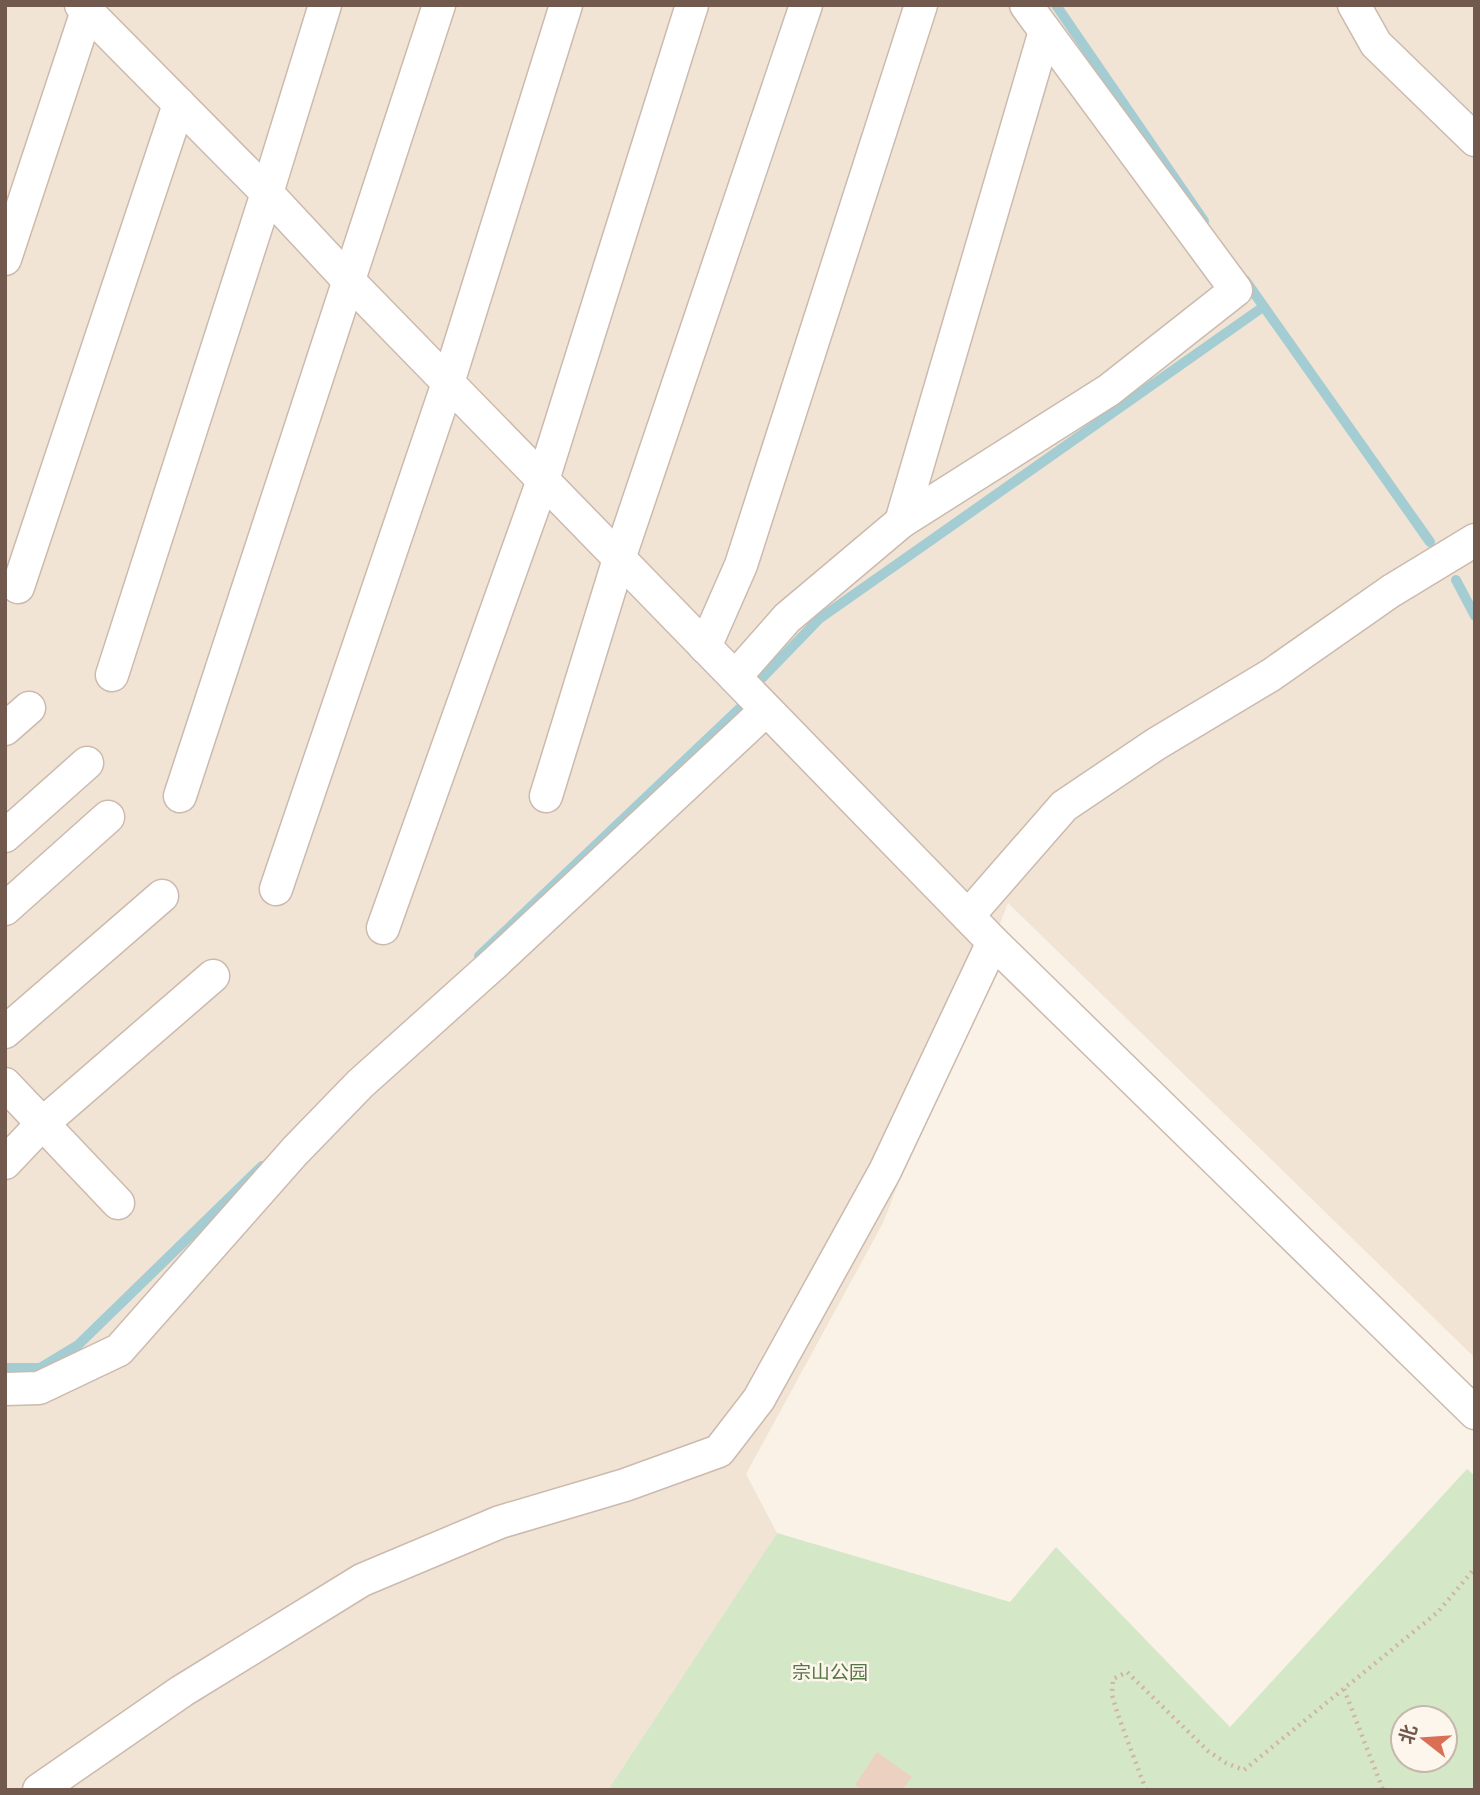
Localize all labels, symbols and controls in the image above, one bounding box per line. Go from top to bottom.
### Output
park label: 宗山公园 [792,1659,868,1686]
north arrow [1389,1704,1459,1774]
text: 北 [1393,1721,1424,1747]

